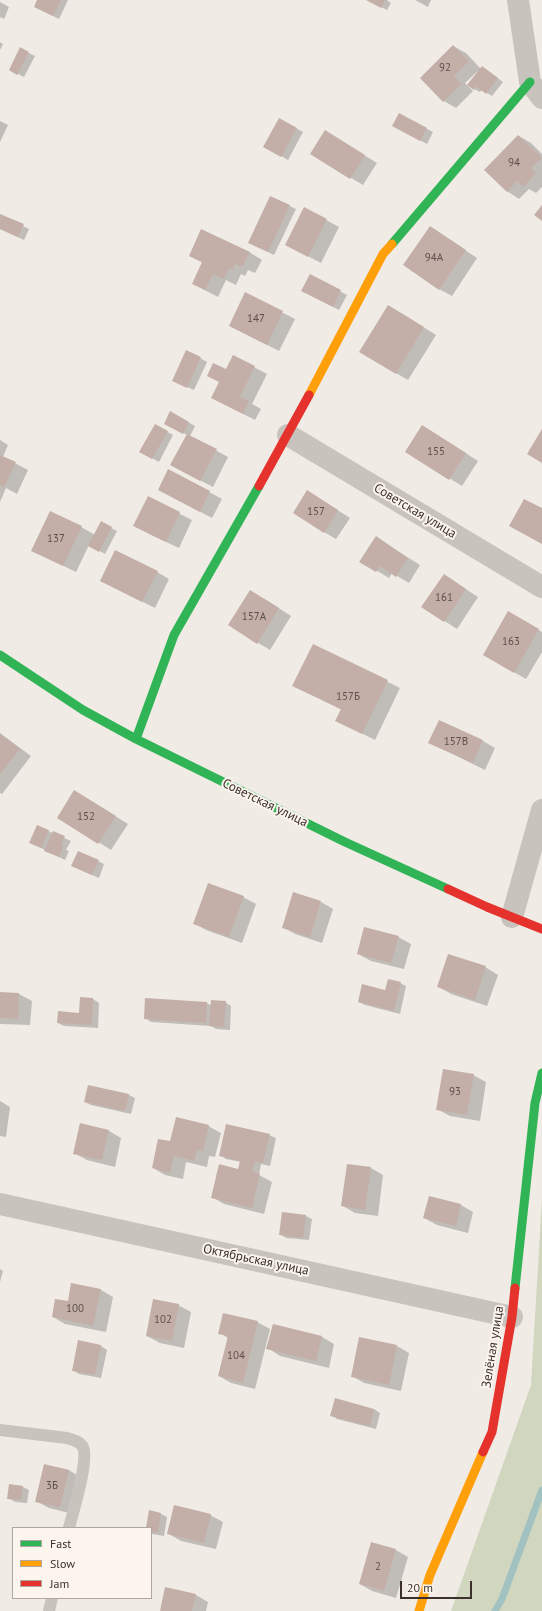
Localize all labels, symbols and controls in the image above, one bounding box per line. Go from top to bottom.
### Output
house number: 92 [439,61,451,75]
house number: 94 [508,156,520,170]
house number: 94А [425,251,443,265]
house number: 147 [247,312,265,326]
house number: 155 [427,445,445,459]
street label: Советская улица [371,480,459,542]
house number: 157 [307,505,325,519]
house number: 137 [47,532,65,546]
house number: 161 [435,591,453,605]
house number: 157А [242,610,266,624]
house number: 163 [502,635,520,649]
house number: 157Б [336,690,360,704]
house number: 157В [444,735,468,749]
street label: Советская улица [220,776,310,830]
house number: 152 [77,810,95,824]
house number: 93 [449,1085,461,1099]
street label: Октябрьская улица [202,1241,310,1279]
house number: 100 [66,1302,84,1316]
street label: Зелёная улица [479,1305,507,1389]
house number: 102 [154,1313,172,1327]
house number: 104 [227,1349,245,1363]
house number: 3Б [46,1479,58,1493]
legend [12,1527,152,1599]
text: Fast [50,1536,71,1551]
text: Slow [50,1556,75,1571]
house number: 2 [375,1560,381,1574]
scale bar [402,1573,474,1599]
text: Jam [50,1576,69,1591]
text: 20 m [407,1580,433,1595]

